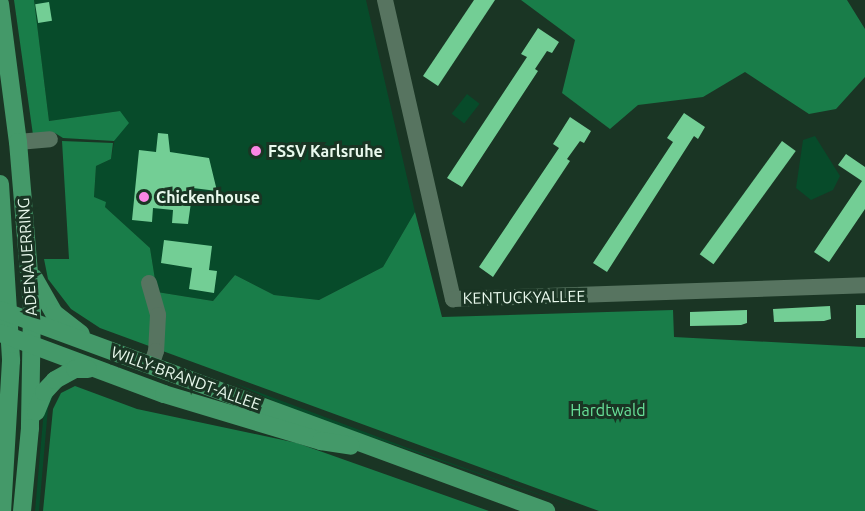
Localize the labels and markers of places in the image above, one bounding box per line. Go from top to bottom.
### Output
place label: FSSV Karlsruhe [268,141,383,161]
marker: FSSV Karlsruhe [249,144,263,158]
place label: Chickenhouse [156,187,260,207]
marker: Chickenhouse [137,190,151,204]

